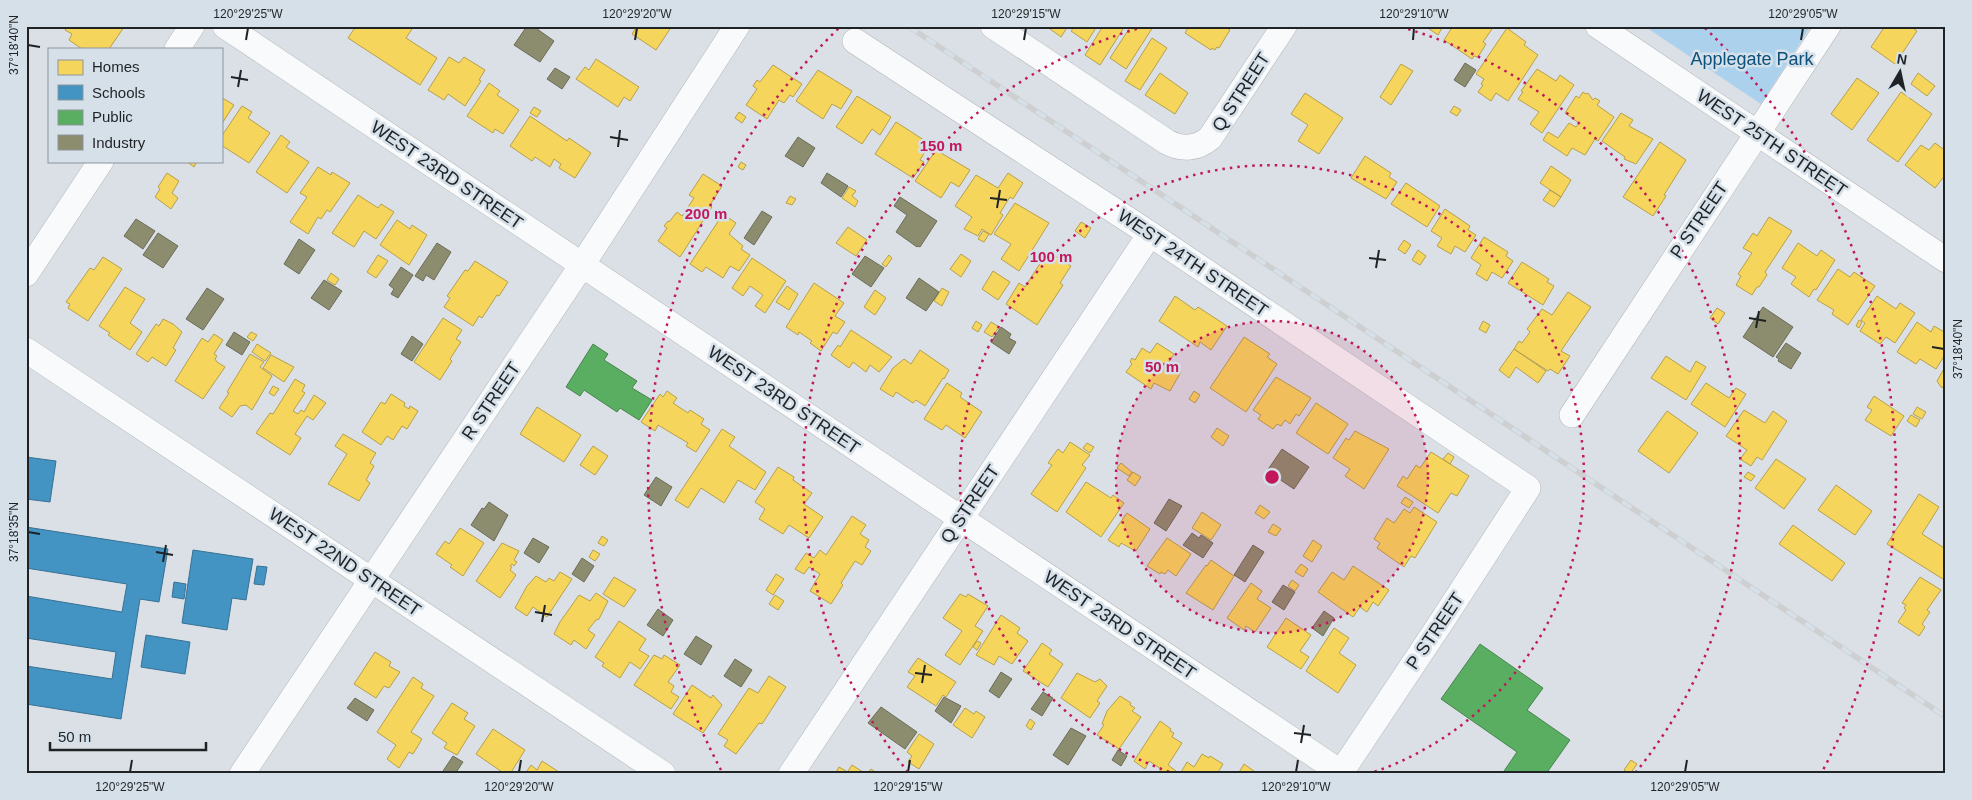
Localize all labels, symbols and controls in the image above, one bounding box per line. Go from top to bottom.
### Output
text: 120°29'25"W [213,7,283,21]
text: 120°29'20"W [602,7,672,21]
text: 120°29'15"W [991,7,1061,21]
text: 120°29'10"W [1379,7,1449,21]
text: 120°29'05"W [1768,7,1838,21]
text: 37°18'40"N [7,15,21,75]
legend [48,48,222,162]
north arrow [1874,48,1924,98]
street label: Q STREET [1208,49,1274,135]
park label: Applegate Park [1690,49,1815,69]
text: N [1896,50,1908,68]
text: Homes [92,58,140,75]
text: Schools [92,84,145,101]
street label: WEST 25TH STREET [1693,85,1851,201]
text: Public [92,108,133,125]
street label: WEST 23RD STREET [367,117,527,233]
text: Industry [92,134,146,151]
text: 150 m [920,137,962,154]
street label: P STREET [1666,178,1732,262]
text: 200 m [685,205,727,222]
street label: WEST 24TH STREET [1114,205,1272,321]
text: 100 m [1030,248,1072,265]
text: 37°18'40"N [1951,319,1965,379]
street label: WEST 23RD STREET [704,342,864,458]
text: 50 m [1145,358,1179,375]
street label: R STREET [458,359,524,443]
street label: Q STREET [937,461,1003,547]
centre of rings [1263,468,1281,486]
text: 37°18'35"N [7,502,21,562]
street label: WEST 22ND STREET [265,504,425,620]
street label: WEST 23RD STREET [1040,567,1200,683]
street label: P STREET [1402,589,1468,673]
scale bar [50,720,206,752]
text: 50 m [58,728,91,745]
text: 120°29'25"W [95,780,165,794]
text: 120°29'20"W [484,780,554,794]
text: 120°29'15"W [873,780,943,794]
text: 120°29'10"W [1261,780,1331,794]
text: 120°29'05"W [1650,780,1720,794]

